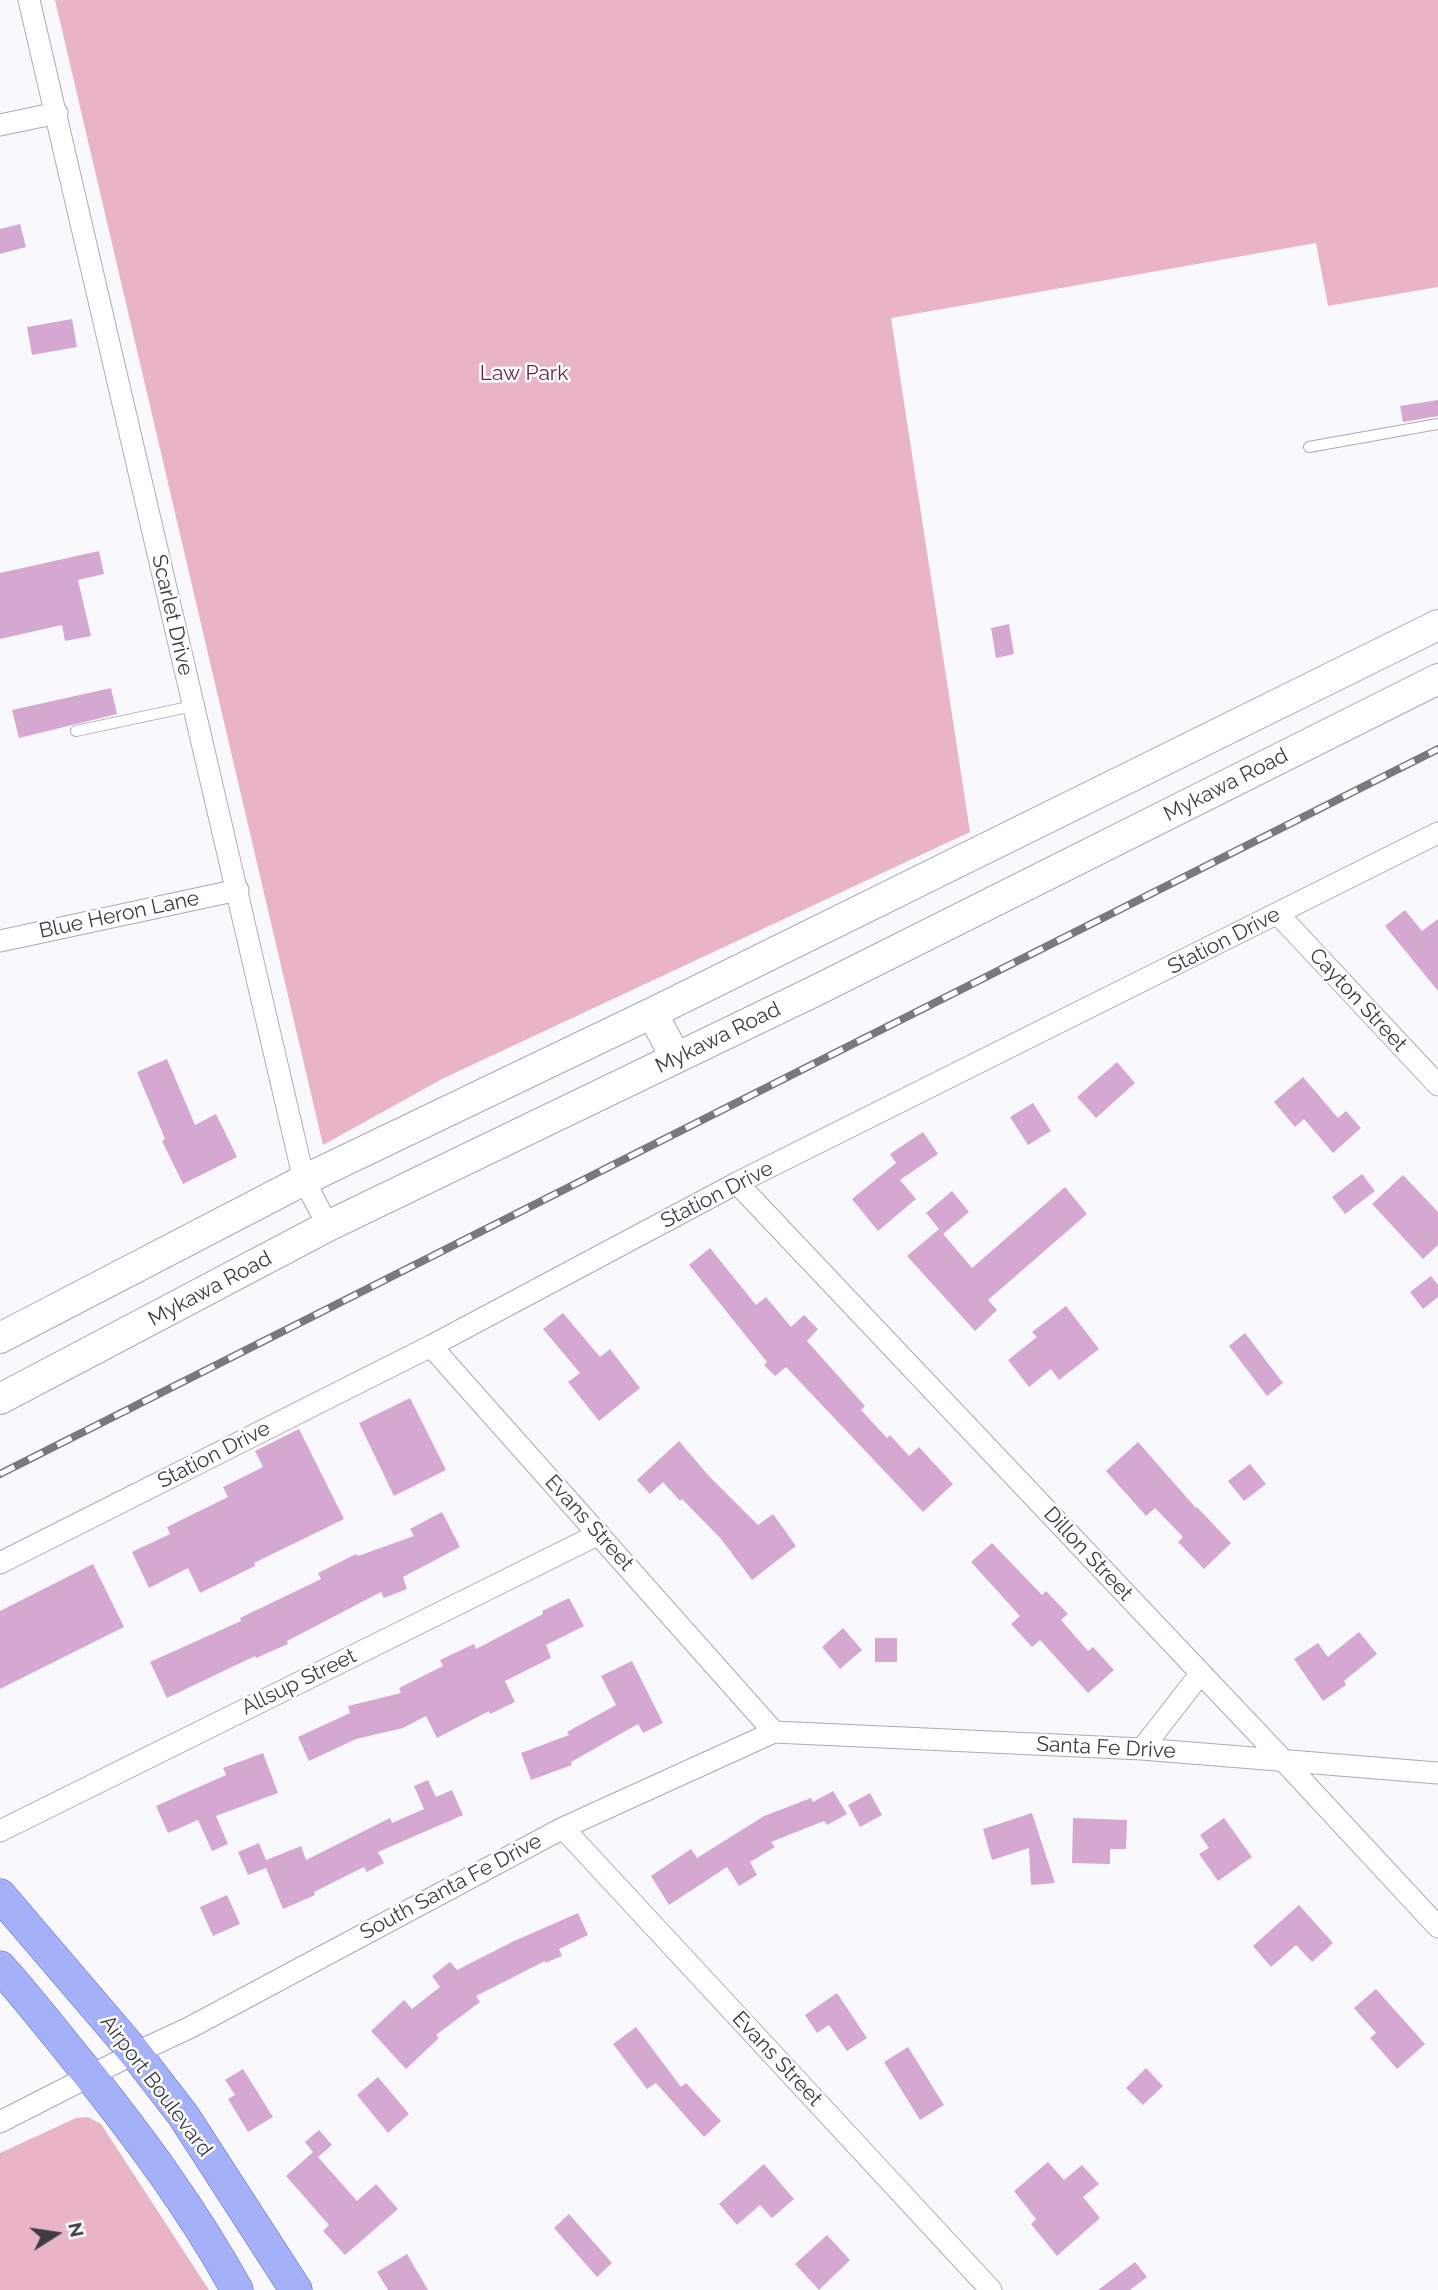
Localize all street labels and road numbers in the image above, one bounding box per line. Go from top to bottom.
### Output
street label: Scarlet Drive [146,552,198,678]
street label: Mykawa Road [1160,743,1292,827]
street label: Blue Heron Lane [37,886,201,944]
street label: Station Drive [1164,902,1284,980]
street label: Cayton Street [1304,943,1412,1057]
street label: Mykawa Road [651,997,785,1079]
street label: Station Drive [657,1156,777,1234]
street label: Mykawa Road [144,1246,276,1332]
street label: Station Drive [154,1416,274,1494]
street label: Evans Street [539,1470,639,1576]
street label: Dillon Street [1038,1502,1138,1606]
street label: Allsup Street [237,1643,361,1721]
street label: Santa Fe Drive [1036,1732,1176,1764]
street label: South Santa Fe Drive [356,1828,546,1946]
street label: Evans Street [727,2006,827,2112]
street label: Airport Boulevard [95,2010,217,2162]

